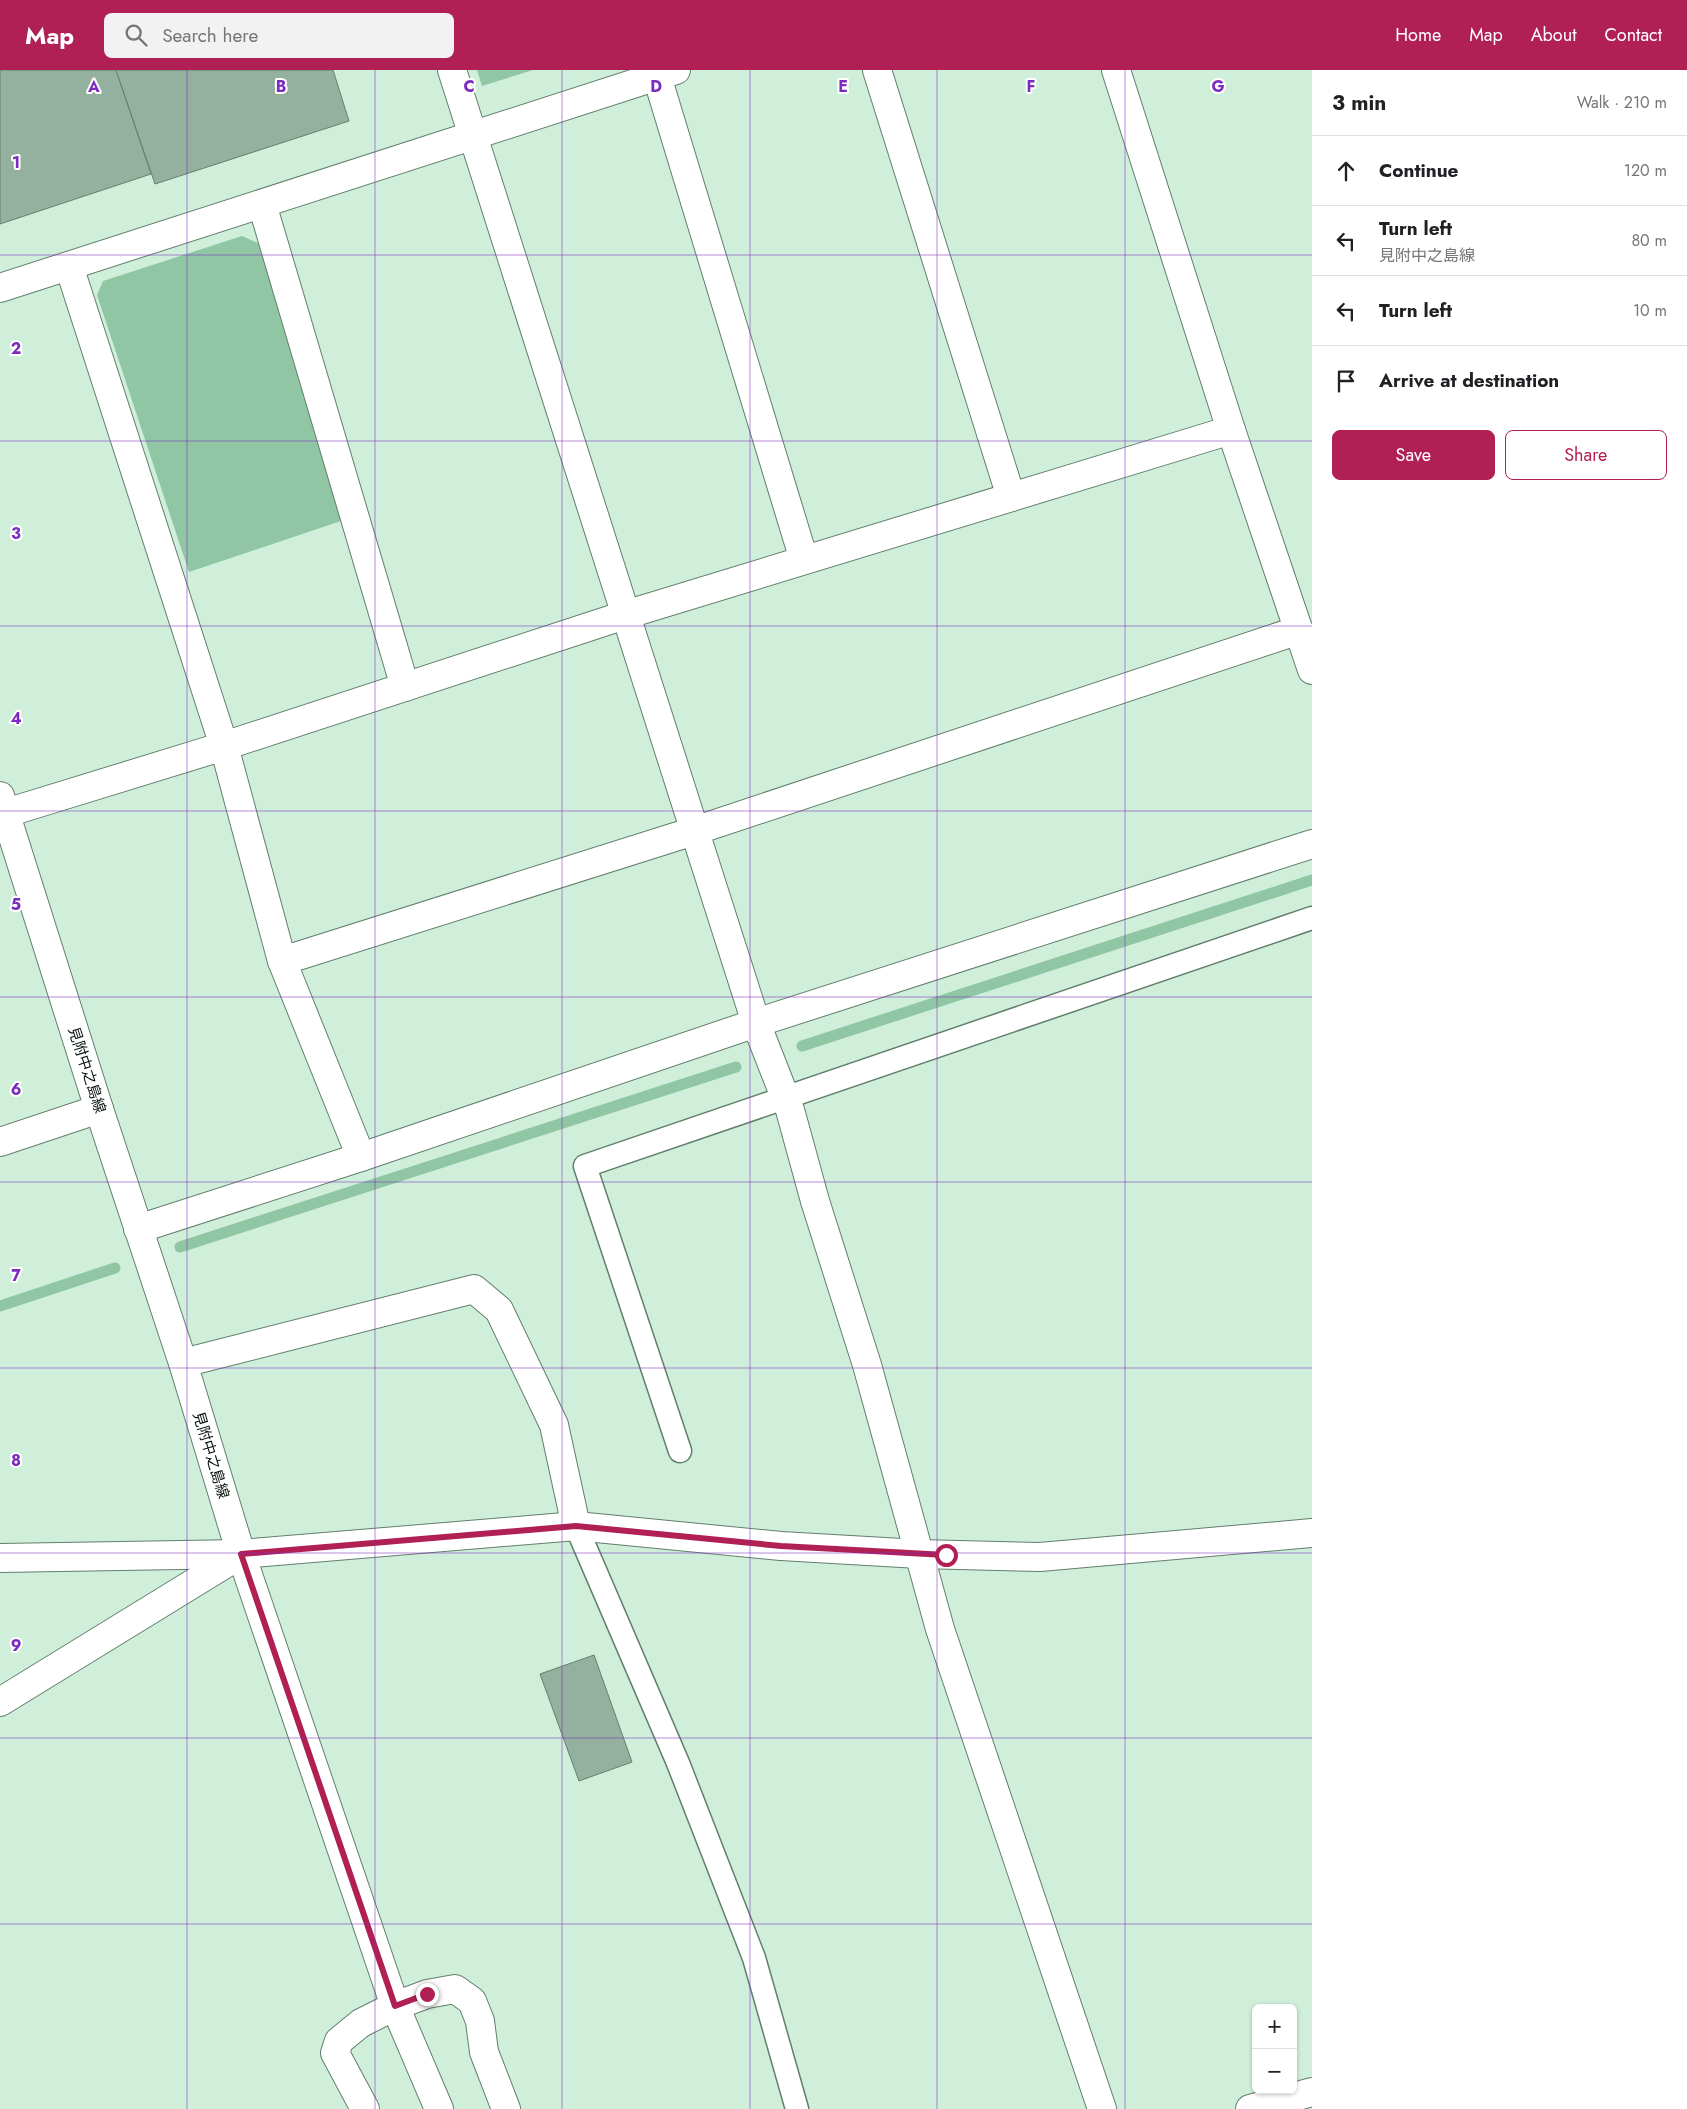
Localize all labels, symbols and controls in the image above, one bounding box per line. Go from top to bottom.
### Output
search box [104,13,454,58]
text: Map [25,18,74,53]
icon: search [122,21,150,49]
text: Search here [162,22,258,49]
text: Home [1395,22,1441,48]
text: Map [1469,22,1503,48]
text: About [1531,22,1576,48]
text: Contact [1604,22,1662,48]
text: A [87,75,100,98]
text: B [276,75,286,98]
text: C [463,75,475,98]
text: D [650,75,662,98]
text: E [838,75,848,98]
text: F [1027,75,1035,98]
text: G [1211,75,1225,98]
text: 3 min [1332,88,1386,118]
text: Walk · 210 m [1577,91,1667,114]
text: 1 [12,151,20,174]
icon: ahead [1332,157,1360,185]
text: Continue [1379,157,1458,184]
text: 120 m [1624,159,1667,182]
text: Turn left [1379,215,1452,242]
icon: left [1332,227,1360,255]
text: 80 m [1631,229,1667,252]
text: 見附中之島線 [1379,244,1475,267]
icon: left [1332,297,1360,325]
text: Turn left [1379,297,1452,324]
text: 10 m [1633,299,1667,322]
text: 2 [11,337,21,360]
icon: arrive [1332,367,1360,395]
text: Arrive at destination [1379,367,1559,394]
button: Save [1332,430,1495,480]
button: Share [1505,430,1667,480]
text: 3 [11,522,21,545]
text: 4 [10,707,22,730]
text: 5 [11,893,21,916]
street label: 見附中之島線 [63,1024,111,1116]
text: 6 [11,1078,21,1101]
text: 7 [11,1264,21,1287]
street label: 見附中之島線 [187,1409,235,1501]
text: 8 [11,1449,21,1472]
route start [935,1544,958,1567]
text: 9 [11,1634,21,1657]
route end [416,1983,439,2006]
map controls [1252,2004,1297,2094]
button: + [1252,2004,1297,2049]
button: − [1252,2049,1297,2094]

